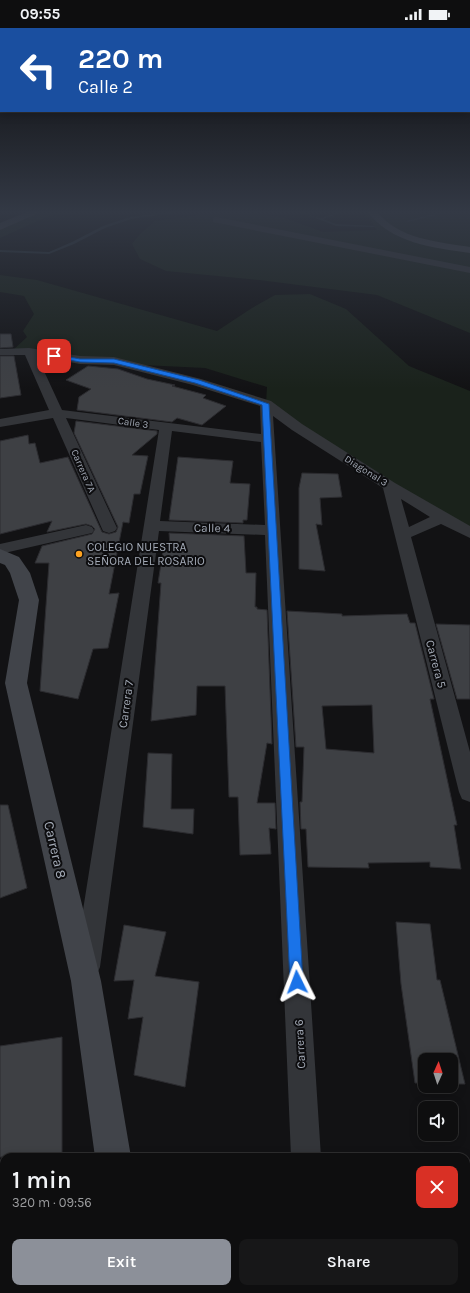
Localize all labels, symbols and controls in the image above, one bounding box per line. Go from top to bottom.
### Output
text: 09:55 [20,5,60,23]
text: 220 m [78,42,163,75]
icon: left [12,44,64,96]
text: Calle 2 [78,76,133,98]
pin [37,339,71,373]
icon: arrive [43,345,65,367]
street label: Calle 3 [117,415,149,431]
street label: Carrera 7A [68,448,98,495]
street label: Diagonal 3 [342,453,390,489]
street label: Calle 4 [194,521,231,535]
place label: COLEGIO NUESTRA SEÑORA DEL ROSARIO [87,540,205,568]
marker: COLEGIO NUESTRA SEÑORA DEL ROSARIO [74,549,84,559]
street label: Carrera 5 [423,638,449,690]
street label: Carrera 7 [116,679,136,729]
street label: Carrera 8 [40,820,70,880]
position arrow [276,961,318,1003]
street label: Carrera 6 [292,1019,308,1069]
north arrow [418,1053,458,1093]
map controls [418,1053,458,1141]
button: sound [418,1101,458,1141]
text: 1 min [12,1166,72,1194]
button: close [416,1166,458,1208]
text: 320 m · 09:56 [12,1195,92,1210]
button: Exit [12,1239,231,1285]
button: Share [239,1239,458,1285]

